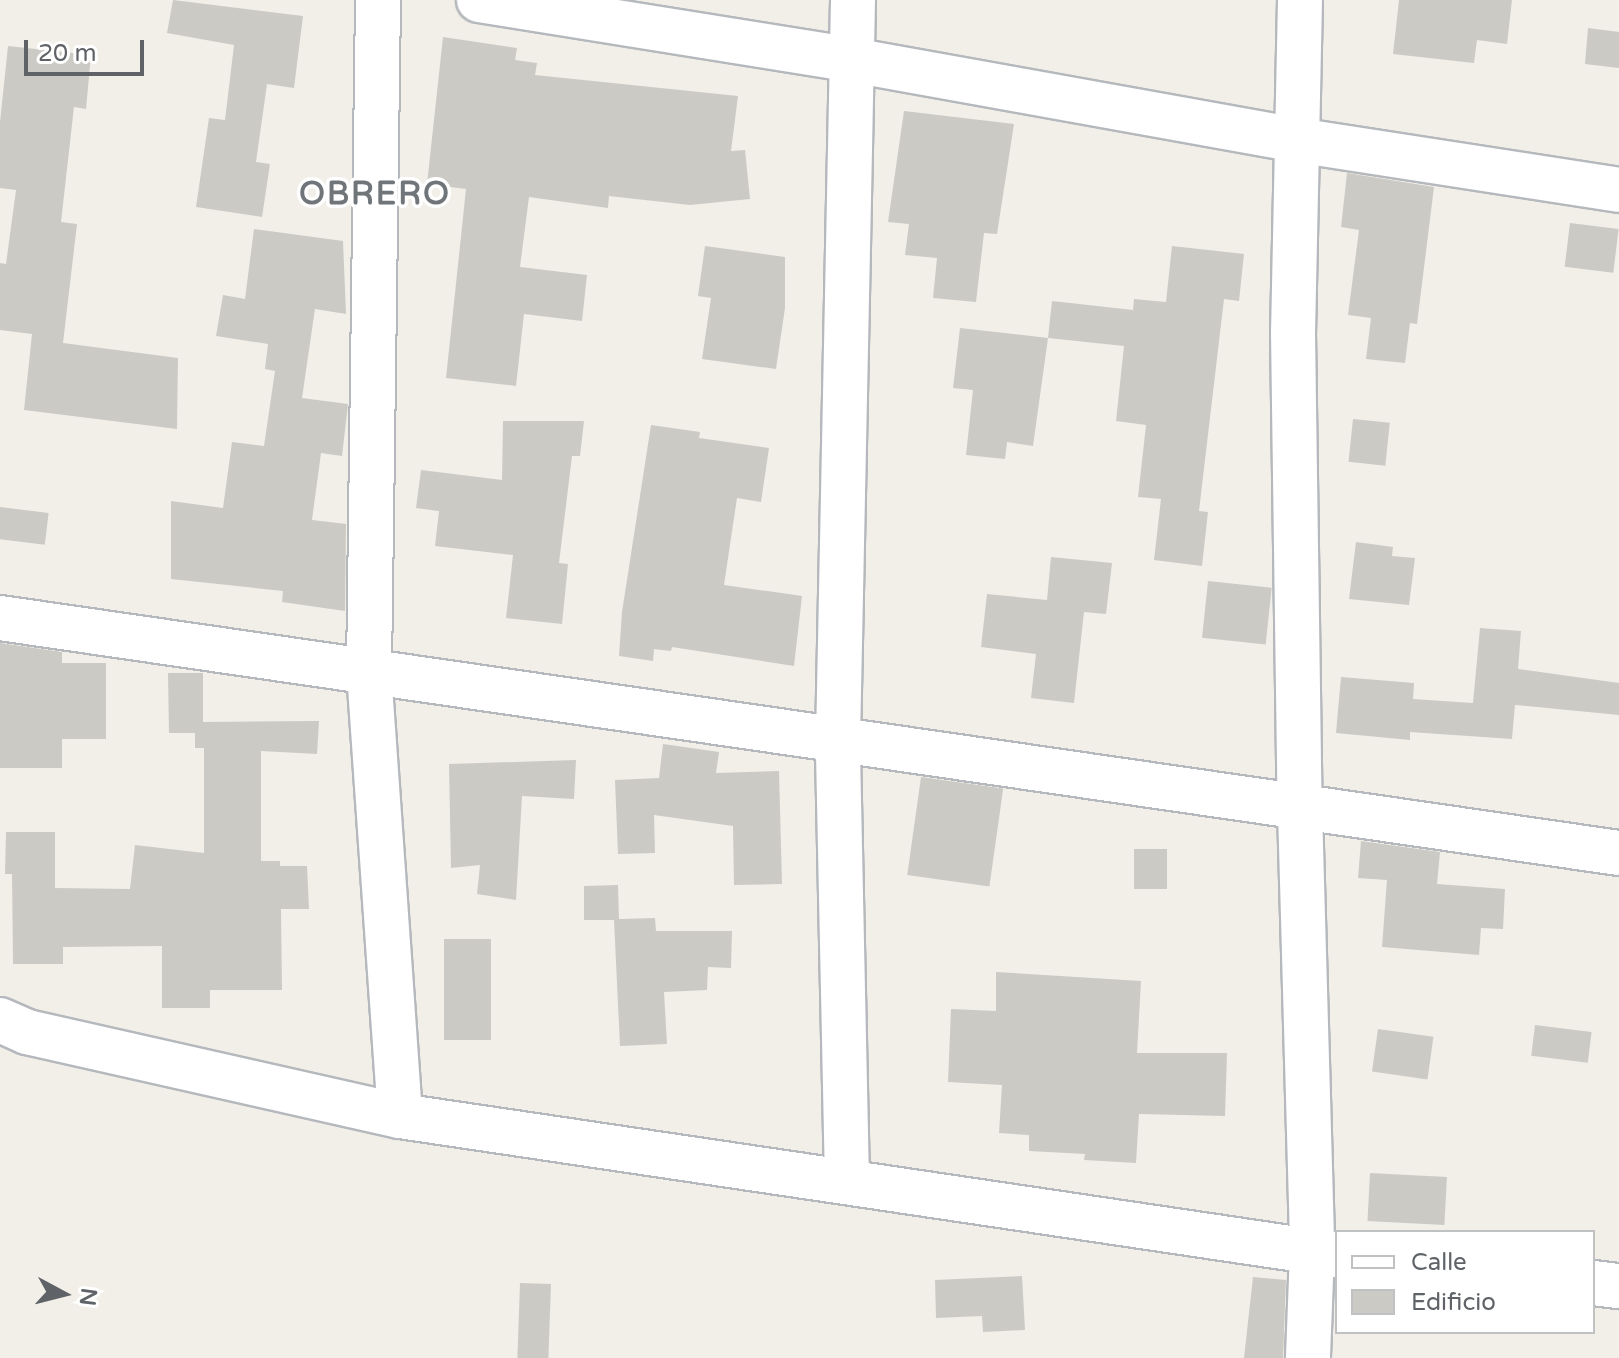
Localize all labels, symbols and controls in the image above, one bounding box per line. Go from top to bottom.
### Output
scale bar [28,24,148,74]
text: 20 m [38,39,96,68]
district label: OBRERO [299,175,451,213]
legend [1335,1230,1595,1334]
text: Calle [1411,1248,1467,1277]
north arrow [24,1254,104,1334]
text: N [74,1287,102,1307]
text: Edificio [1411,1288,1496,1317]

